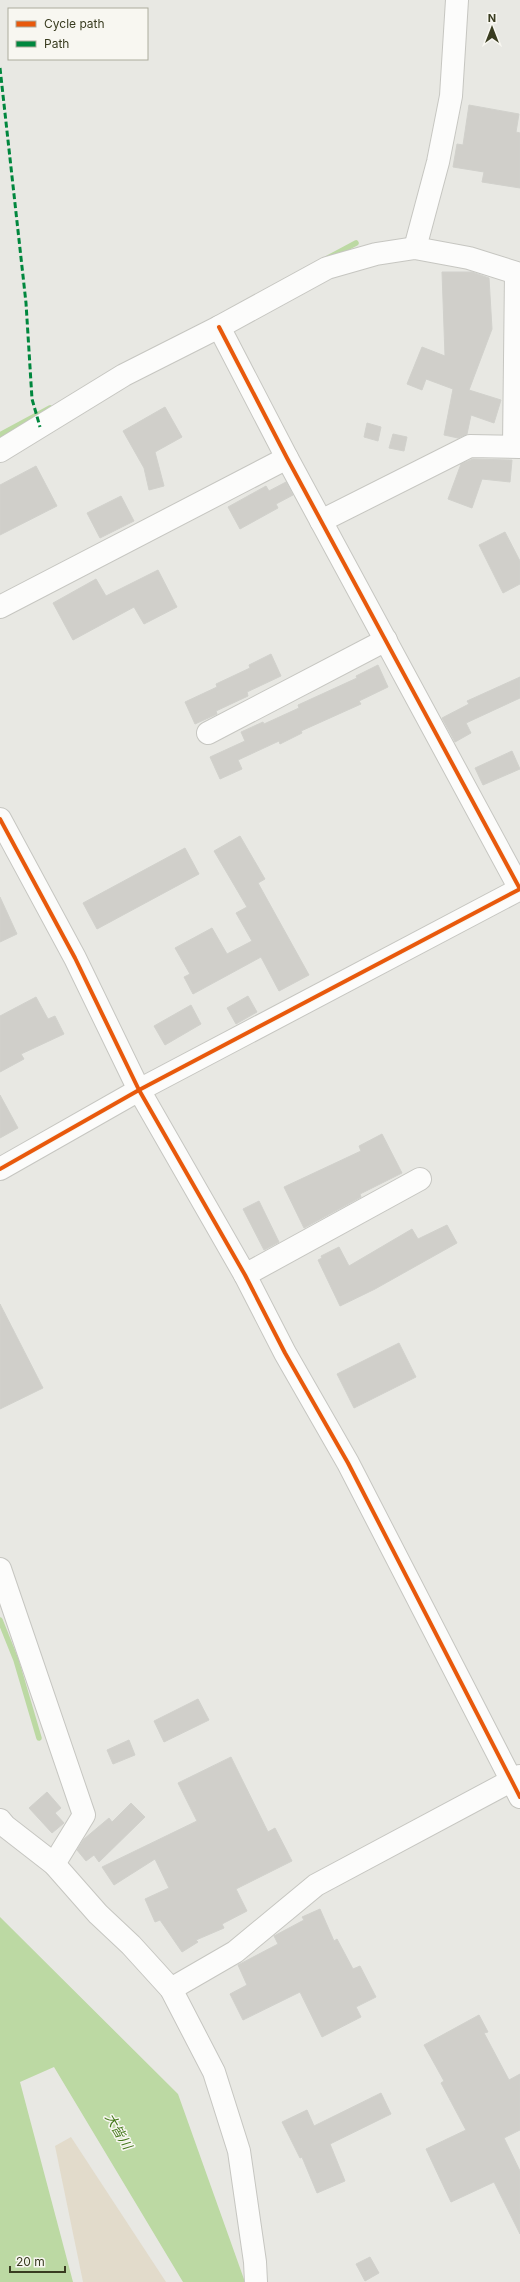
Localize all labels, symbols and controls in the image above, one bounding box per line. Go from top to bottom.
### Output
legend [8,8,148,60]
north arrow [472,8,512,48]
text: N [488,11,496,25]
text: Cycle path [44,16,105,31]
text: Path [44,36,69,51]
water label: 大皆川 [102,2110,137,2154]
scale bar [10,2248,65,2274]
text: 20 m [16,2254,45,2269]

